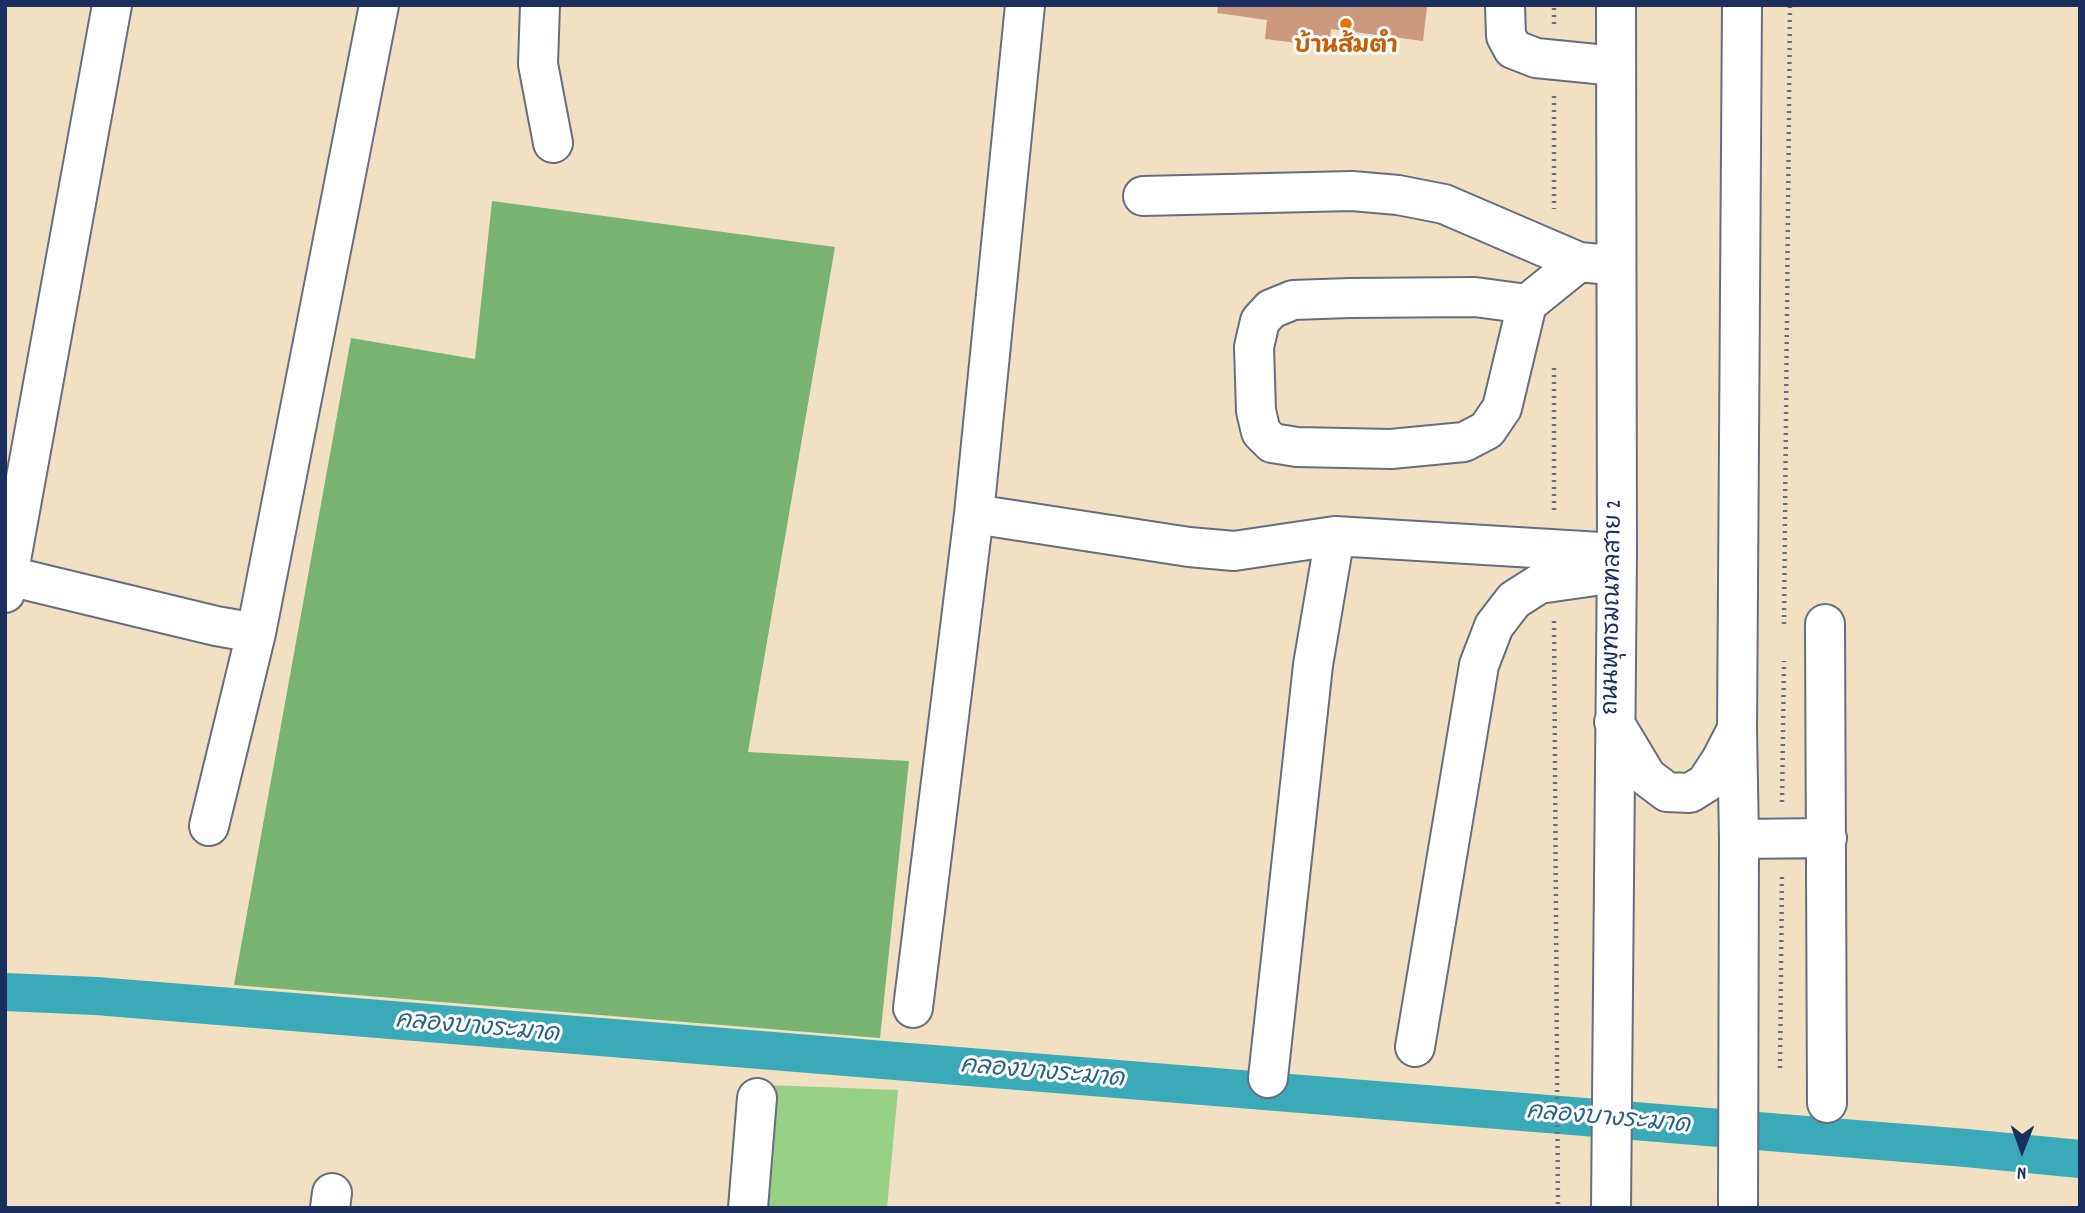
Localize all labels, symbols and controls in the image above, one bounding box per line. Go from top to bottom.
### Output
marker: บ้านส้มตำ [1338,16,1354,32]
place label: บ้านส้มตำ [1294,35,1398,63]
street label: ถนนพุทธมณฑลสาย 2 [1599,499,1631,715]
water label: คลองบางระมาด [394,1009,560,1051]
water label: คลองบางระมาด [959,1054,1125,1096]
water label: คลองบางระมาด [1525,1100,1691,1142]
north arrow [1987,1115,2057,1185]
text: N [2017,1158,2027,1185]

